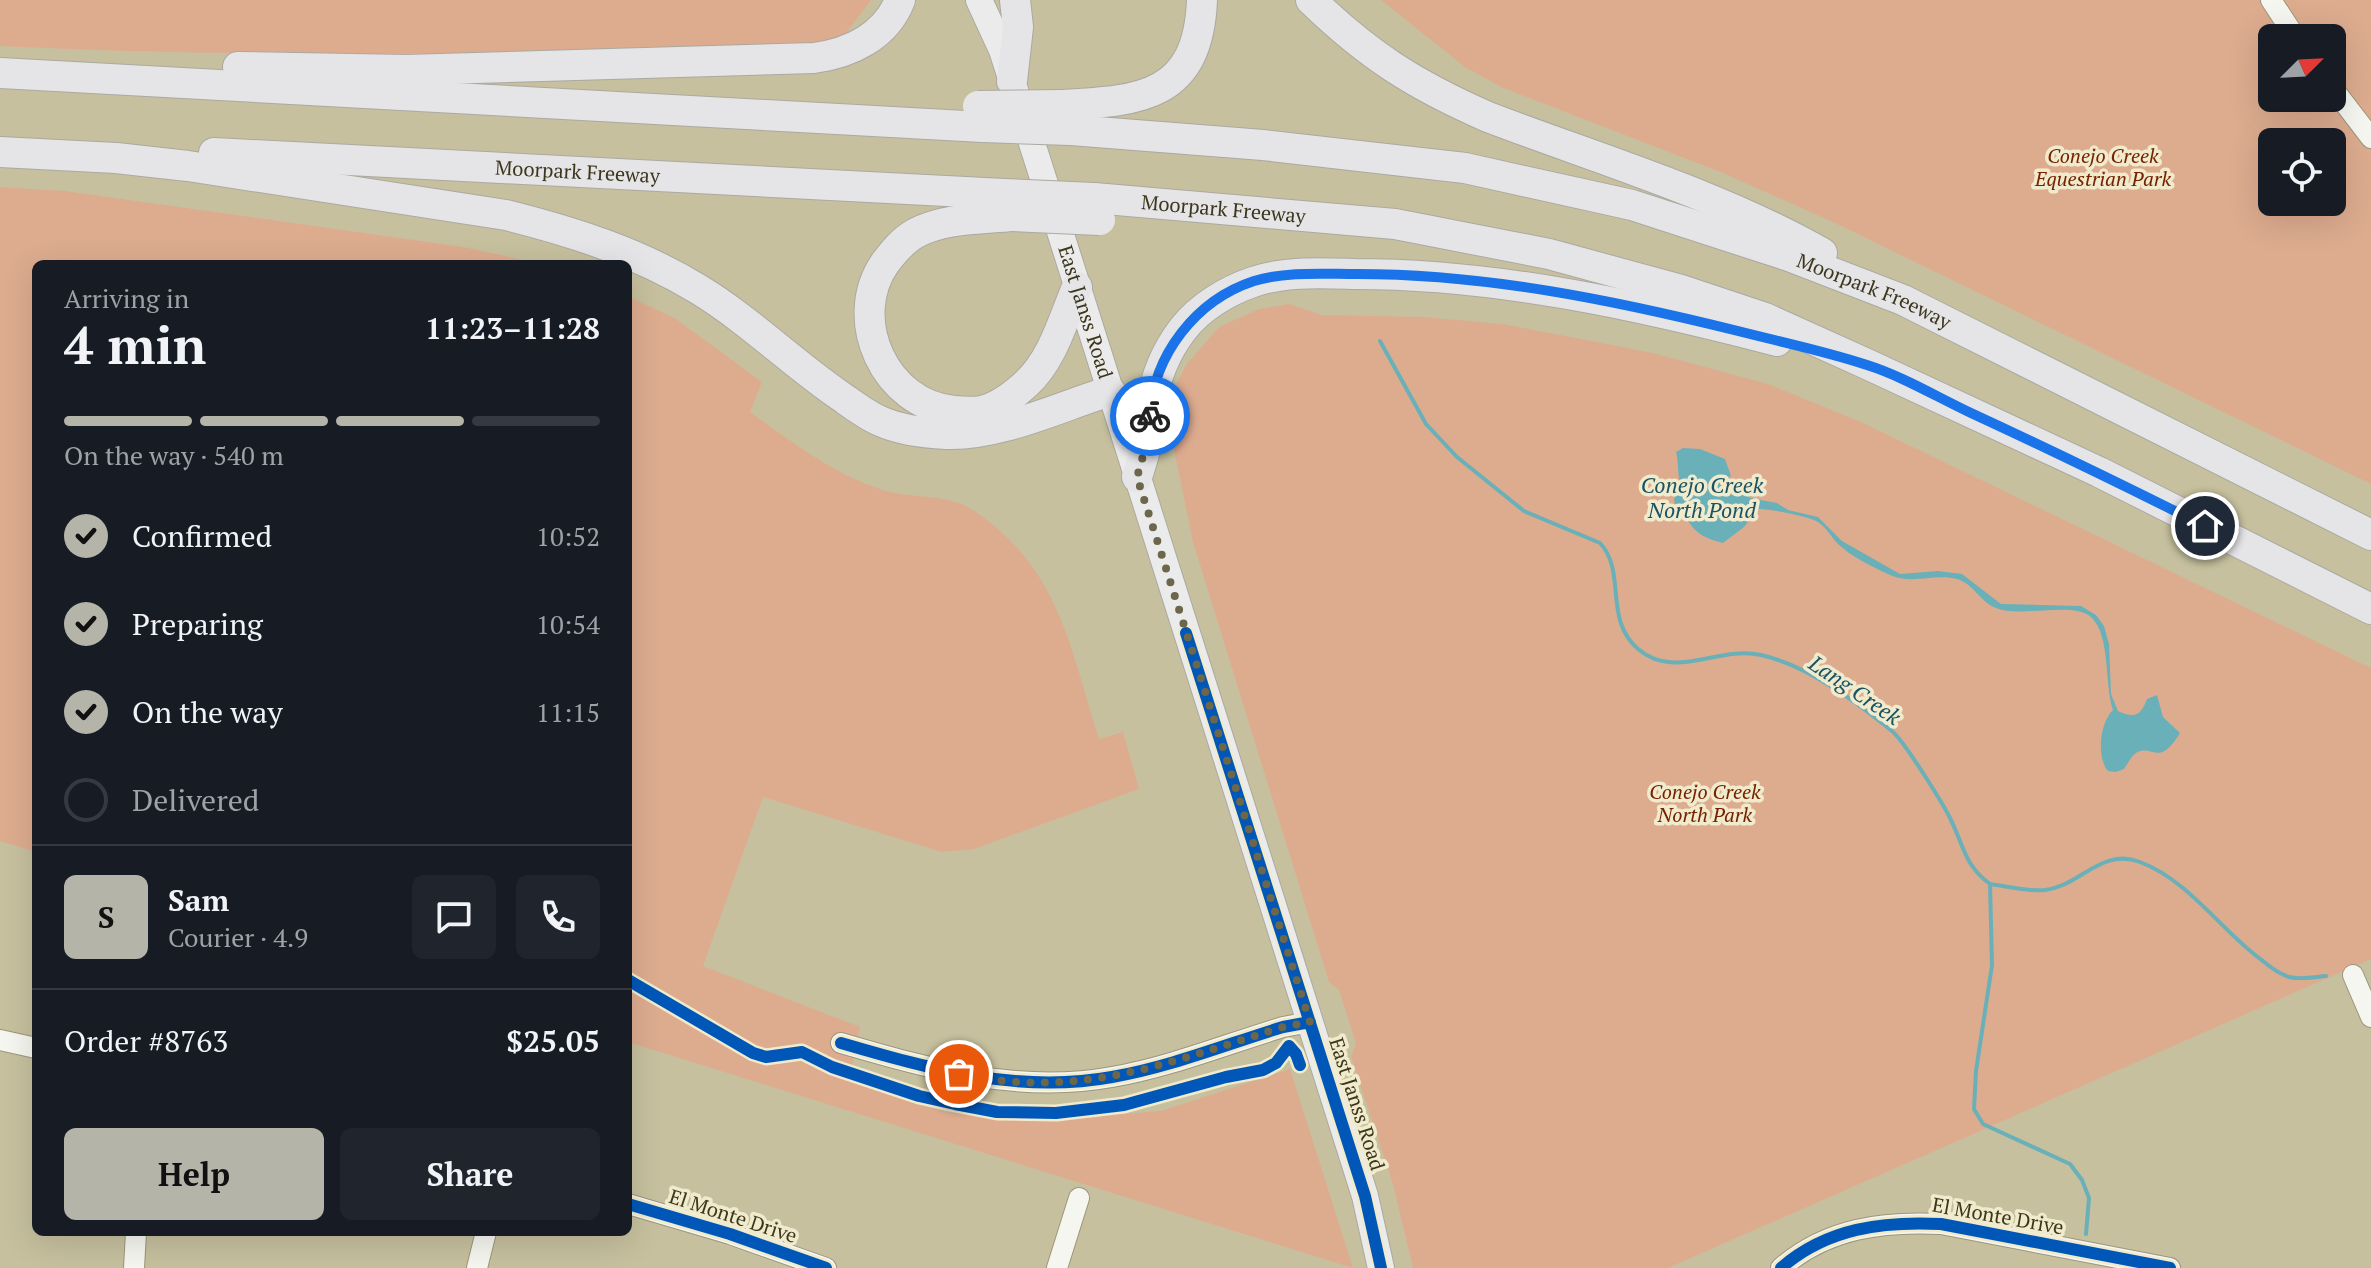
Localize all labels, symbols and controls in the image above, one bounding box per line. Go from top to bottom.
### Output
north arrow [2258,24,2346,112]
map controls [2258,24,2346,216]
button: locate [2258,128,2346,216]
park label: Conejo Creek Equestrian Park [2034,142,2171,192]
street label: Moorpark Freeway [494,154,661,189]
street label: Moorpark Freeway [1140,188,1308,229]
street label: East Janss Road [1052,242,1120,382]
street label: Moorpark Freeway [1793,246,1957,335]
text: Arriving in [64,281,189,315]
text: 11:23–11:28 [425,308,600,348]
text: 4 min [64,310,206,379]
courier [1110,376,1190,456]
icon: bike [1128,394,1172,438]
text: On the way · 540 m [64,438,284,472]
water label: Conejo Creek North Pond [1641,470,1764,524]
pin [2171,492,2239,560]
icon: home [2183,504,2227,548]
icon: check [64,514,108,558]
text: Confirmed [132,516,272,556]
text: 10:52 [536,519,600,553]
icon: check [64,602,108,646]
text: Preparing [132,604,263,644]
text: 10:54 [536,607,600,641]
water label: Lang Creek [1803,648,1907,731]
icon: check [64,690,108,734]
text: On the way [132,692,283,732]
text: 11:15 [536,695,600,729]
park label: Conejo Creek North Park [1649,778,1761,828]
text: Delivered [132,780,259,820]
button: chat [412,875,496,959]
button: phone [516,875,600,959]
text: Sam [168,880,229,920]
text: S [98,897,114,937]
text: Courier · 4.9 [168,920,308,954]
text: Order #8763 [64,1021,228,1061]
text: $25.05 [506,1021,600,1061]
street label: East Janss Road [1323,1034,1392,1174]
pin [925,1040,993,1108]
icon: bag [937,1052,981,1096]
button: Help [64,1128,324,1220]
button: Share [340,1128,600,1220]
street label: El Monte Drive [666,1182,800,1249]
street label: El Monte Drive [1930,1191,2066,1240]

